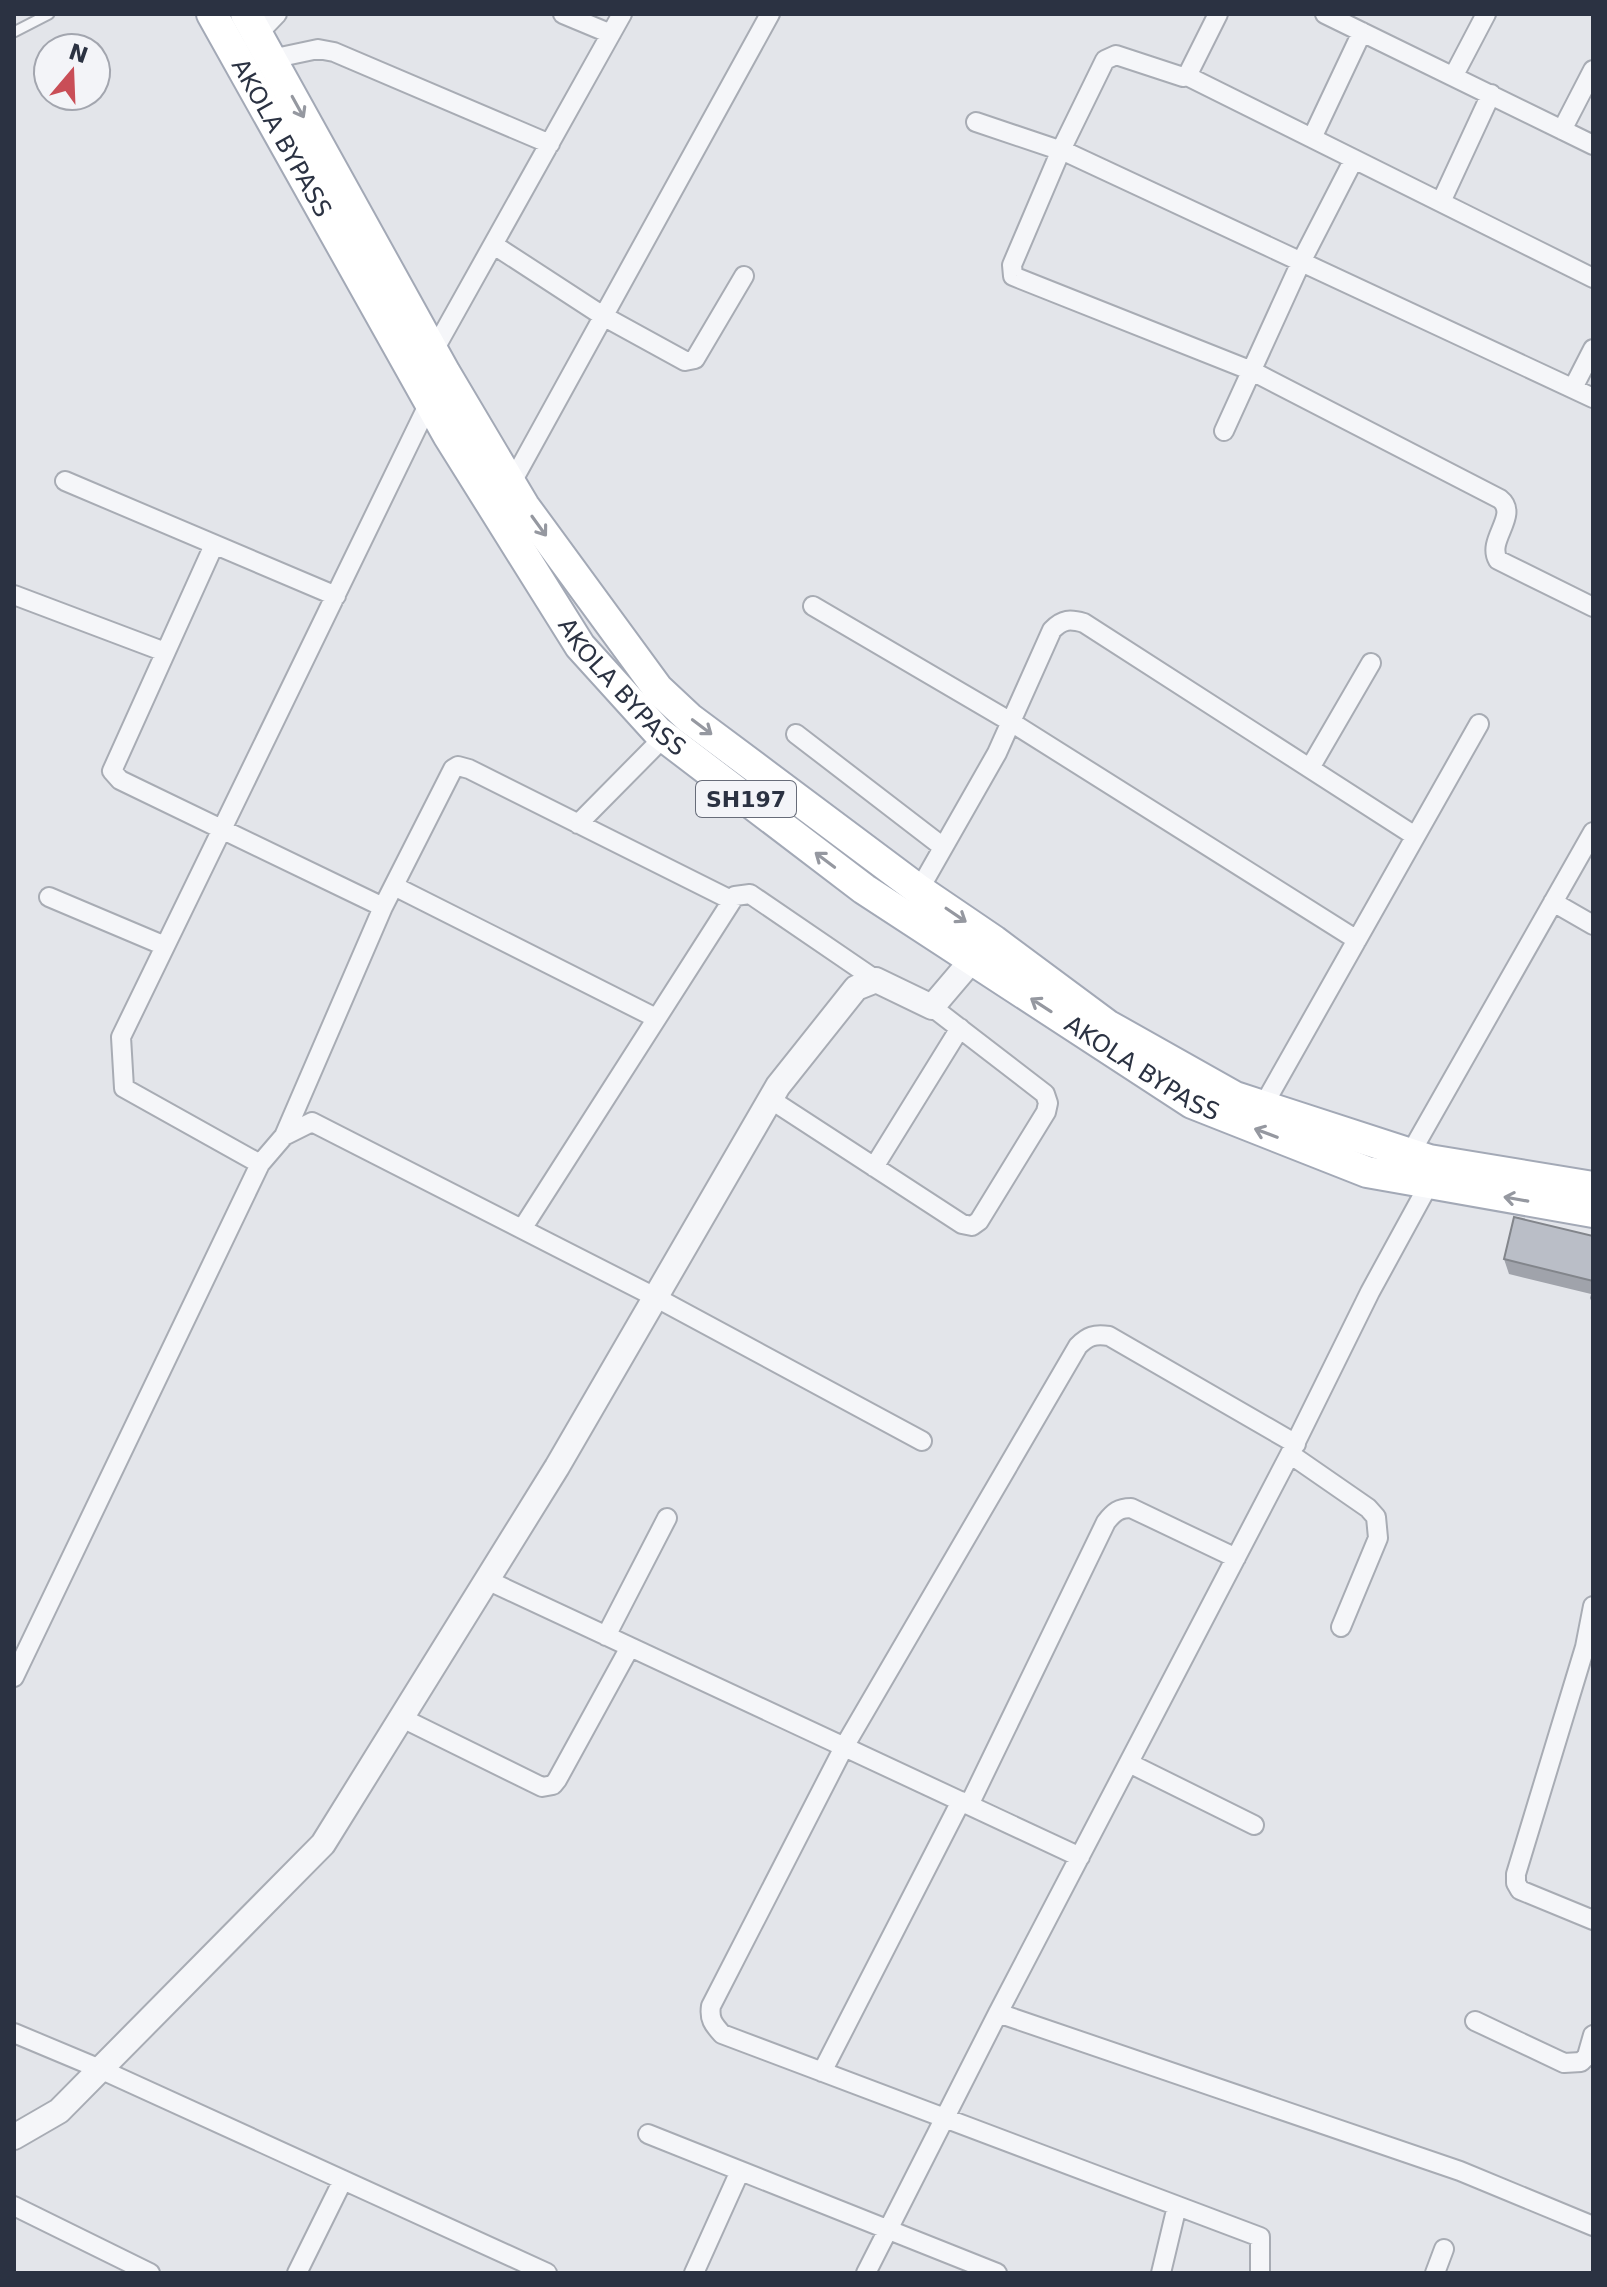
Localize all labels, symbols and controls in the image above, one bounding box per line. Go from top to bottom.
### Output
north arrow [32,32,112,112]
text: N [66,39,91,68]
street label: AKOLA BYPASS [226,54,337,222]
one-way arrow [290,95,306,118]
one-way arrow [530,515,547,537]
street label: AKOLA BYPASS [552,613,691,762]
one-way arrow [690,719,712,736]
road number: SH197 [696,781,796,817]
one-way arrow [815,851,836,868]
one-way arrow [944,907,966,923]
one-way arrow [1030,997,1052,1013]
street label: AKOLA BYPASS [1060,1010,1224,1126]
one-way arrow [1254,1124,1279,1139]
one-way arrow [1504,1191,1529,1206]

